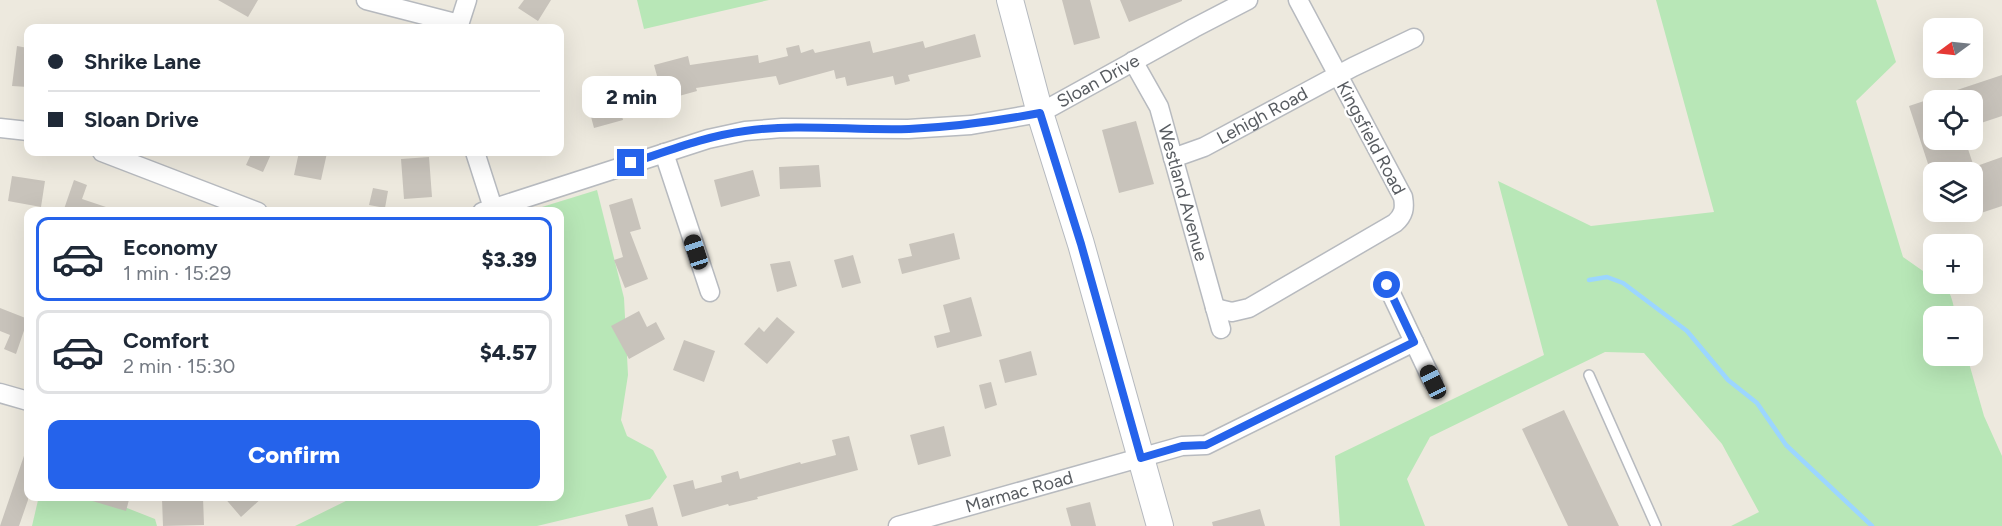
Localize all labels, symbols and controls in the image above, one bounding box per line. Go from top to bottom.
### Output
north arrow [1923,18,1983,78]
map controls [1923,18,1983,366]
text: Shrike Lane [84,48,201,75]
street label: Sloan Drive [1053,49,1143,113]
callout: 2 min [582,76,680,118]
street label: Kingsfield Road [1332,78,1410,198]
street label: Lehigh Road [1213,82,1311,149]
text: 2 min [606,85,657,109]
button: locate [1923,90,1983,150]
text: Sloan Drive [84,106,199,133]
street label: Westland Avenue [1153,122,1213,264]
route end [617,149,644,176]
button: layers [1923,162,1983,222]
icon: car [51,232,105,286]
car [682,232,710,272]
text: Economy [123,234,218,261]
button: + [1923,234,1983,294]
text: $3.39 [481,246,537,273]
text: 1 min · 15:29 [123,261,231,285]
route start [1373,271,1400,298]
button: − [1923,306,1983,366]
icon: car [51,325,105,379]
text: Comfort [123,327,209,354]
text: $4.57 [480,339,537,366]
text: 2 min · 15:30 [123,354,235,378]
car [1417,362,1449,402]
button: Confirm [48,420,540,489]
street label: Marmac Road [963,466,1076,517]

